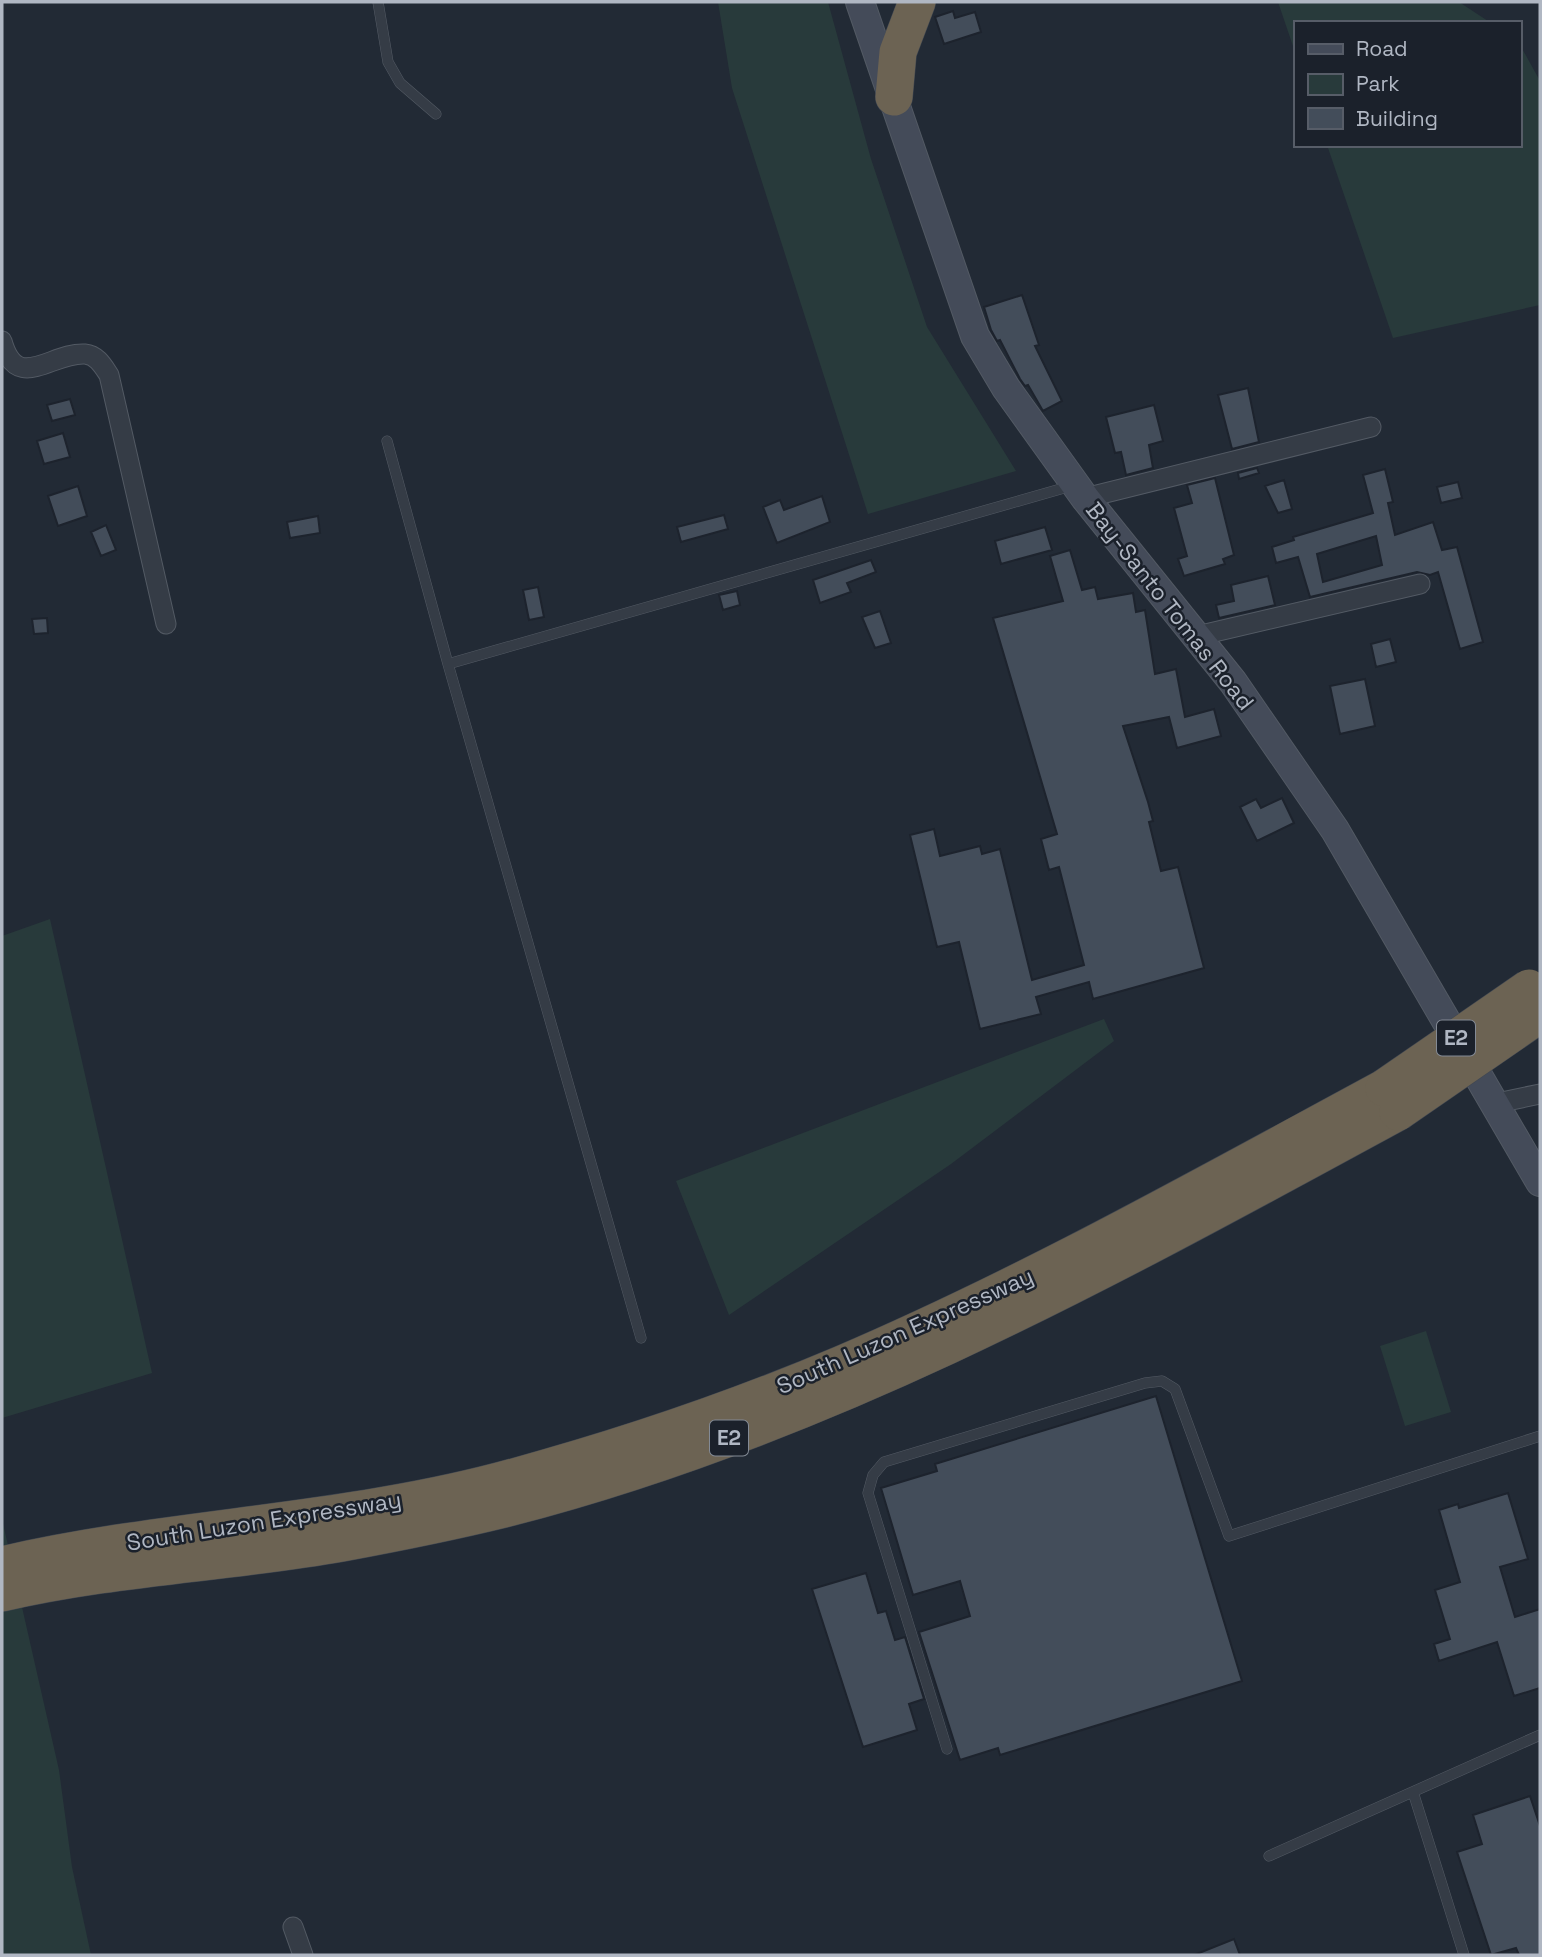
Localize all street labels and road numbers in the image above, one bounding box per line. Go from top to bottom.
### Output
street label: Bay-Santo Tomas Road [1079,496,1261,716]
road number: E2 [1437,1020,1475,1056]
street label: South Luzon Expressway [772,1261,1038,1401]
road number: E2 [710,1420,748,1456]
street label: South Luzon Expressway [124,1484,404,1558]

